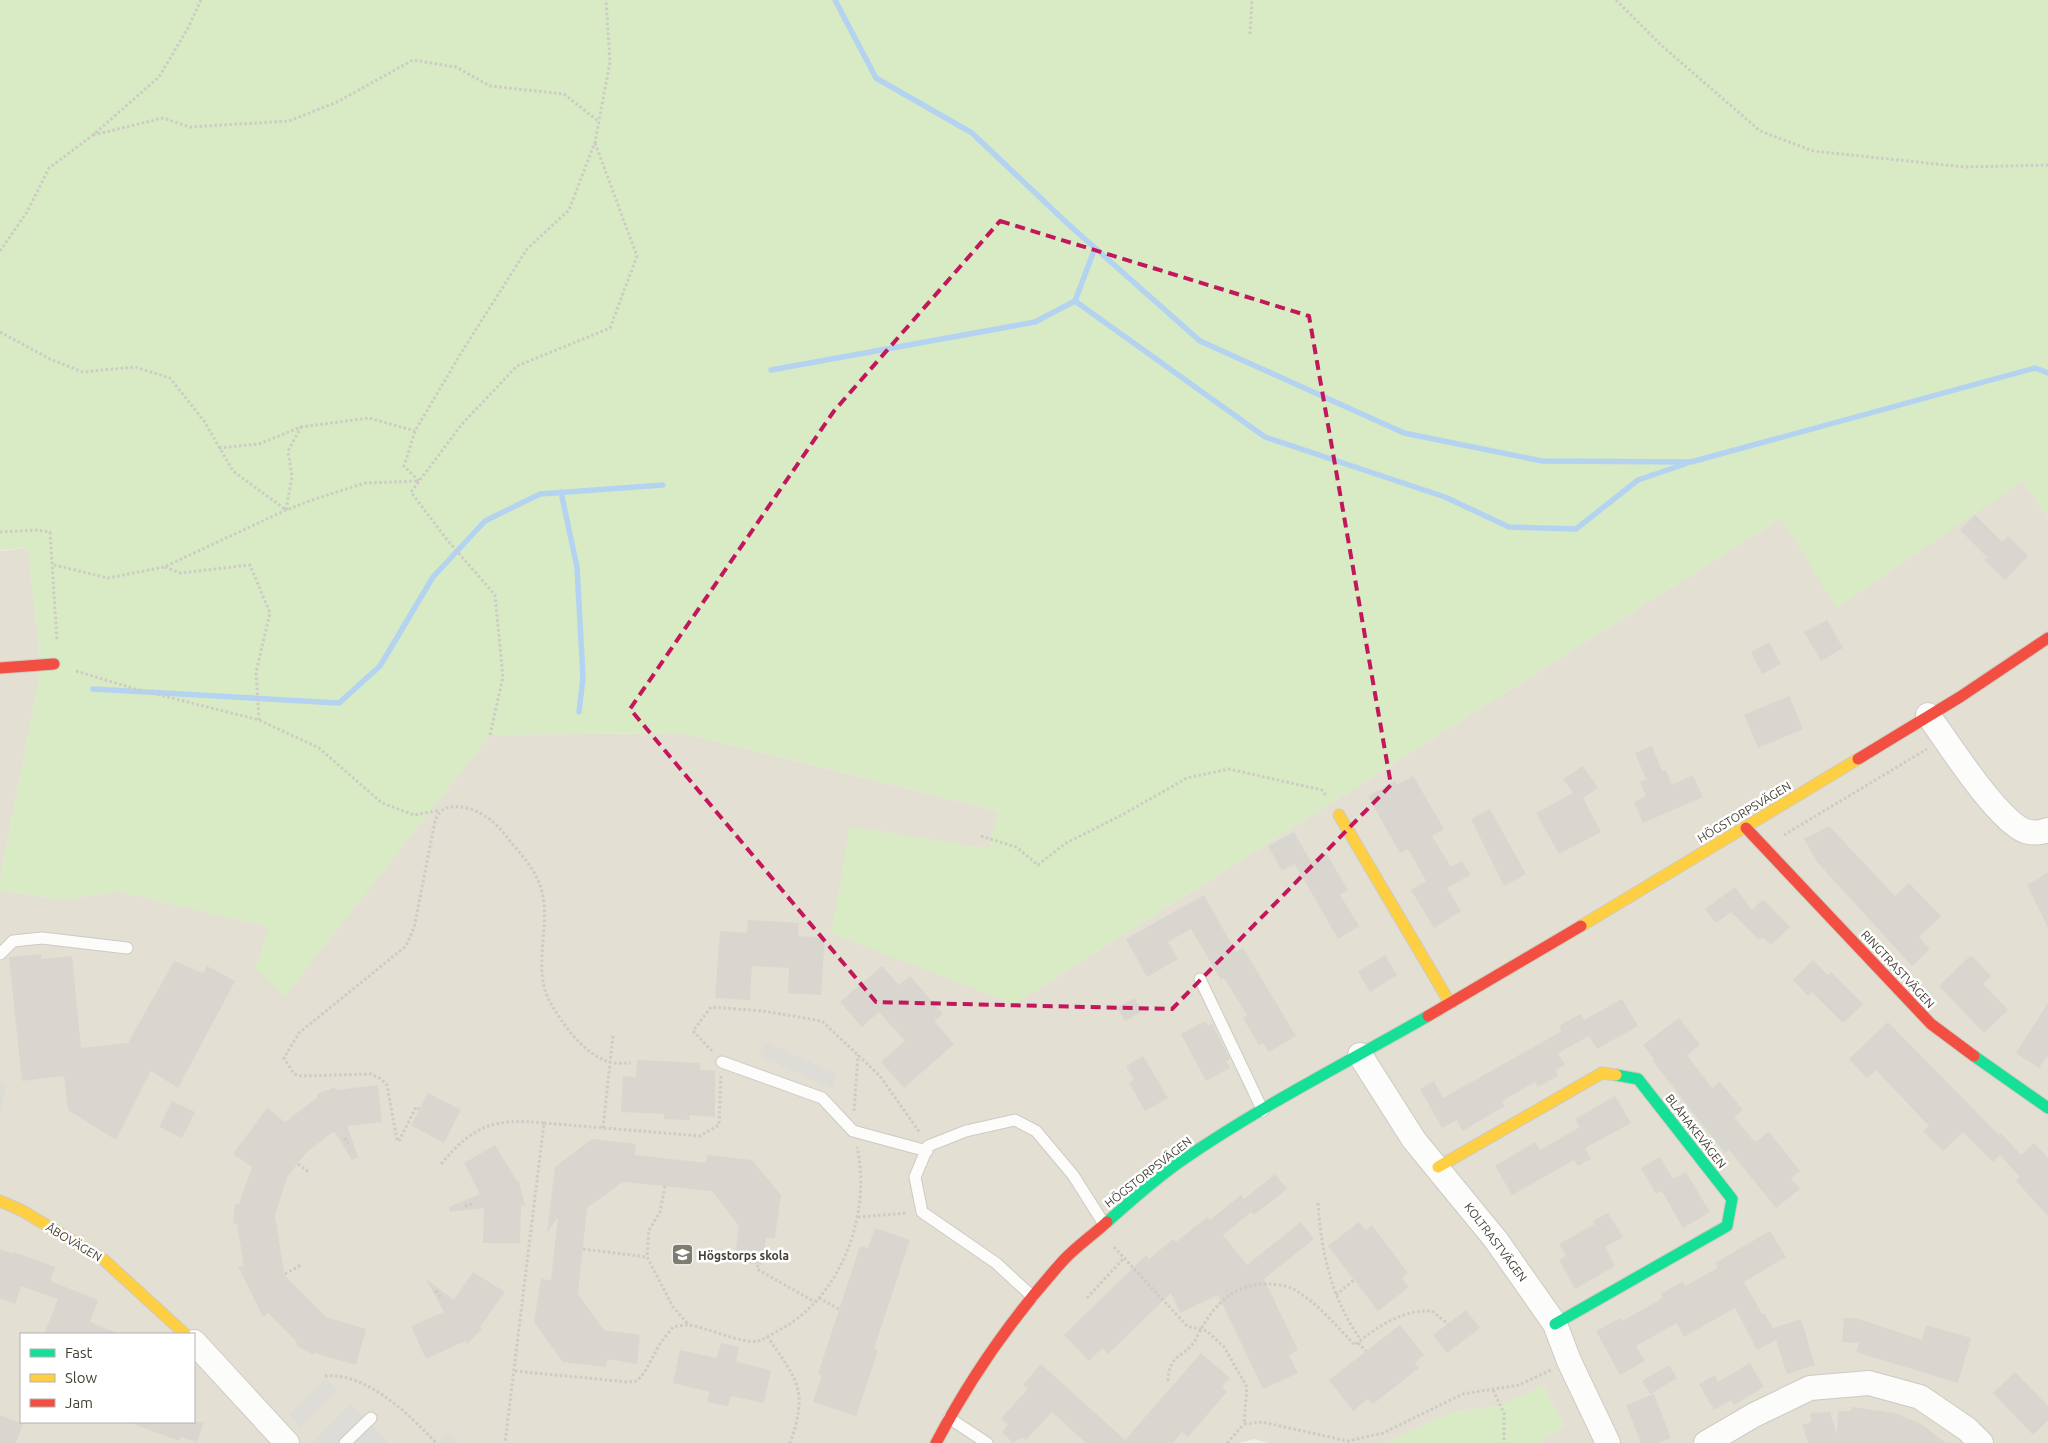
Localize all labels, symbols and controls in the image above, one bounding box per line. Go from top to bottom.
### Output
street label: HÖGSTORPSVÄGEN [1695,779,1793,845]
street label: RINGTRASTVÄGEN [1859,928,1937,1010]
street label: BLÅHAKEVÄGEN [1663,1092,1729,1170]
street label: HÖGSTORPSVÄGEN [1102,1134,1194,1210]
street label: KOLTRASTVÄGEN [1462,1200,1530,1284]
street label: ÅBOVÄGEN [44,1220,104,1264]
school or university icon: Högstorps skola [670,1243,694,1267]
place label: Högstorps skola [698,1249,789,1262]
legend [20,1333,195,1423]
text: Fast [65,1344,93,1361]
text: Slow [65,1369,98,1386]
text: Jam [65,1394,93,1411]

